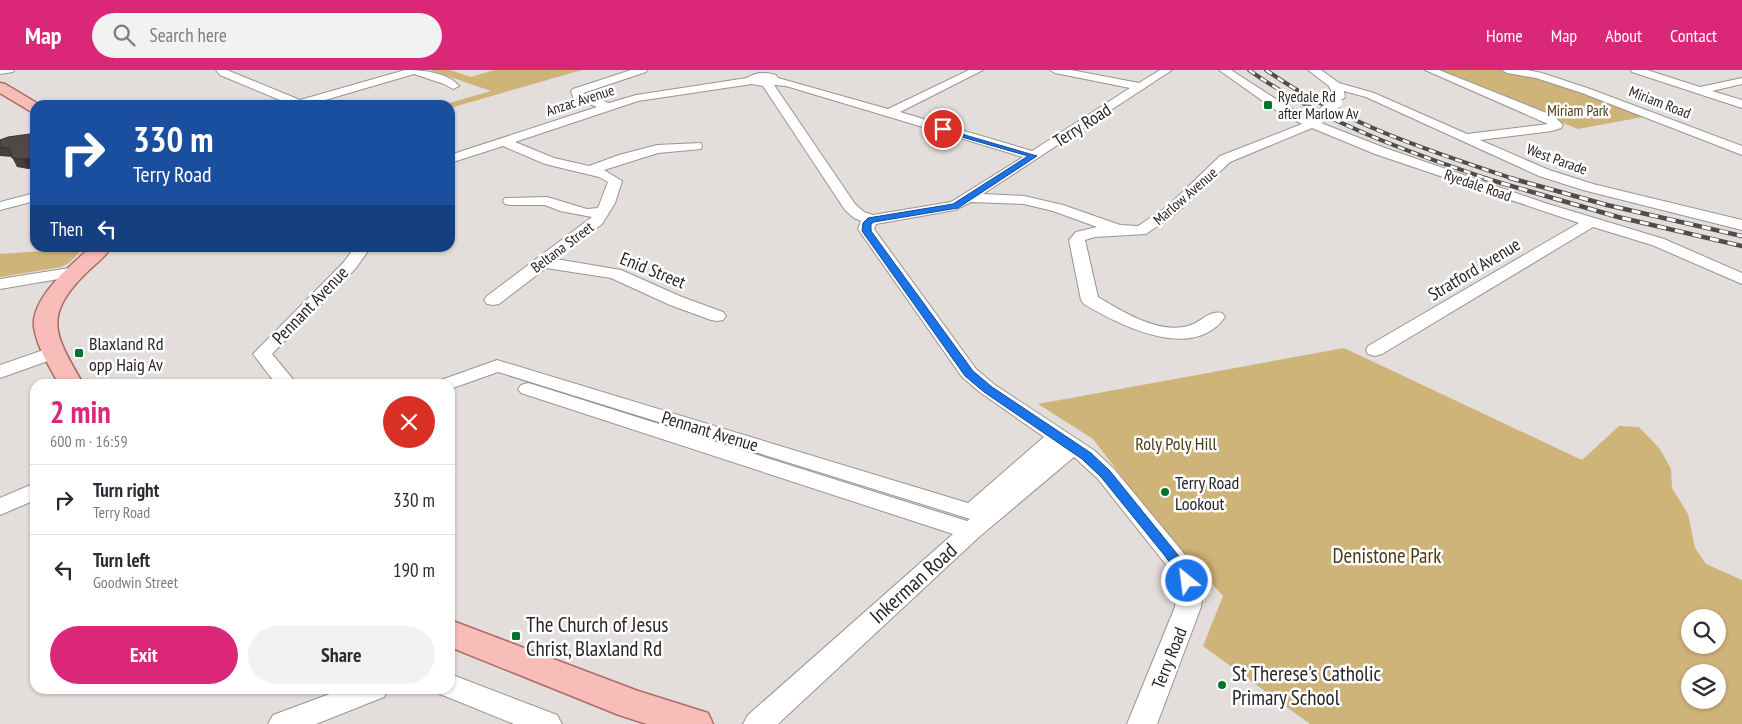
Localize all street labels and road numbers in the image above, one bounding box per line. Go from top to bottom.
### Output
street label: Anzac Avenue [543,80,617,120]
street label: Miriam Road [1626,82,1694,122]
street label: Terry Road [1049,98,1115,152]
street label: West Parade [1524,139,1590,179]
street label: Marlow Avenue [1149,163,1221,229]
street label: Ryedale Road [1442,165,1514,205]
street label: Beltana Street [527,217,597,277]
street label: Stratford Avenue [1424,232,1524,306]
street label: Enid Street [617,247,689,293]
street label: Pennant Avenue [267,261,353,349]
street label: Pennant Avenue [659,405,761,457]
street label: Inkerman Road [864,537,962,629]
street label: Terry Road [1146,624,1192,692]

